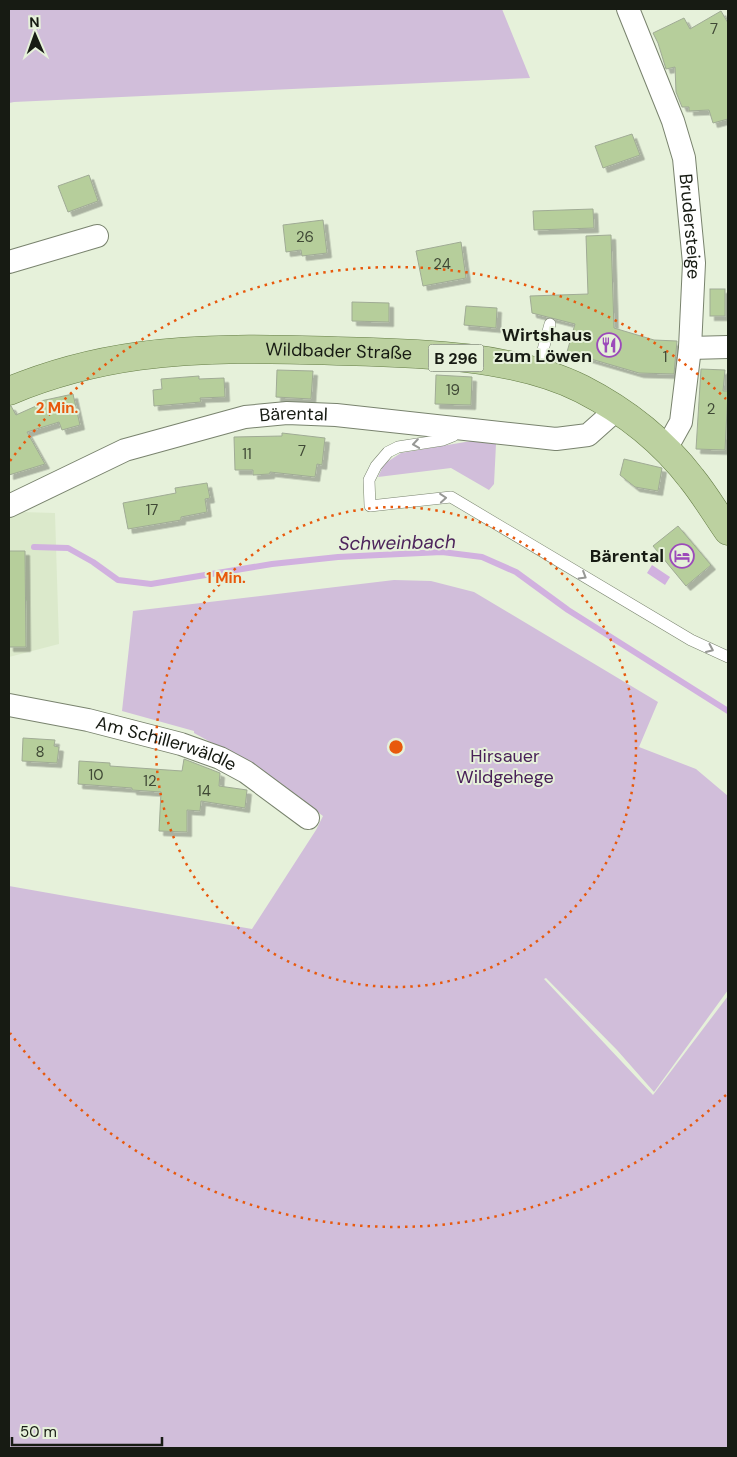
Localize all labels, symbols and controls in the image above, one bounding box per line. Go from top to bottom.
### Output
north arrow [10,10,60,60]
text: N [29,13,40,31]
house number: 7 [710,19,718,39]
street label: Brudersteige [674,172,706,280]
house number: 26 [296,227,314,247]
house number: 24 [433,254,451,274]
place label: Wirtshaus zum Löwen [494,323,592,368]
restaurant icon: Wirtshaus zum Löwen [596,332,622,358]
street label: Wildbader Straße [265,337,413,366]
road number: B 296 [428,344,484,372]
house number: 1 [663,347,667,367]
house number: 19 [446,380,460,400]
text: 2 Min. [36,398,79,418]
house number: 2 [707,399,715,419]
street label: Bärental [258,401,328,428]
one-way arrow [411,439,420,449]
house number: 7 [298,441,306,461]
house number: 11 [242,444,252,464]
one-way arrow [439,493,447,504]
house number: 17 [146,500,158,520]
water label: Schweinbach [338,529,456,556]
hotel icon: Bärental [669,543,695,569]
place label: Bärental [590,544,664,568]
text: 1 Min. [206,568,246,588]
one-way arrow [578,570,587,580]
one-way arrow [705,642,714,653]
street label: Am Schillerwäldle [93,711,241,777]
centre of rings [387,738,405,756]
house number: 8 [35,742,45,762]
park label: Hirsauer Wildgehege [456,744,554,789]
house number: 10 [89,765,103,785]
house number: 12 [143,771,157,791]
house number: 14 [197,781,211,801]
scale bar [12,1414,162,1446]
text: 50 m [20,1422,57,1442]

